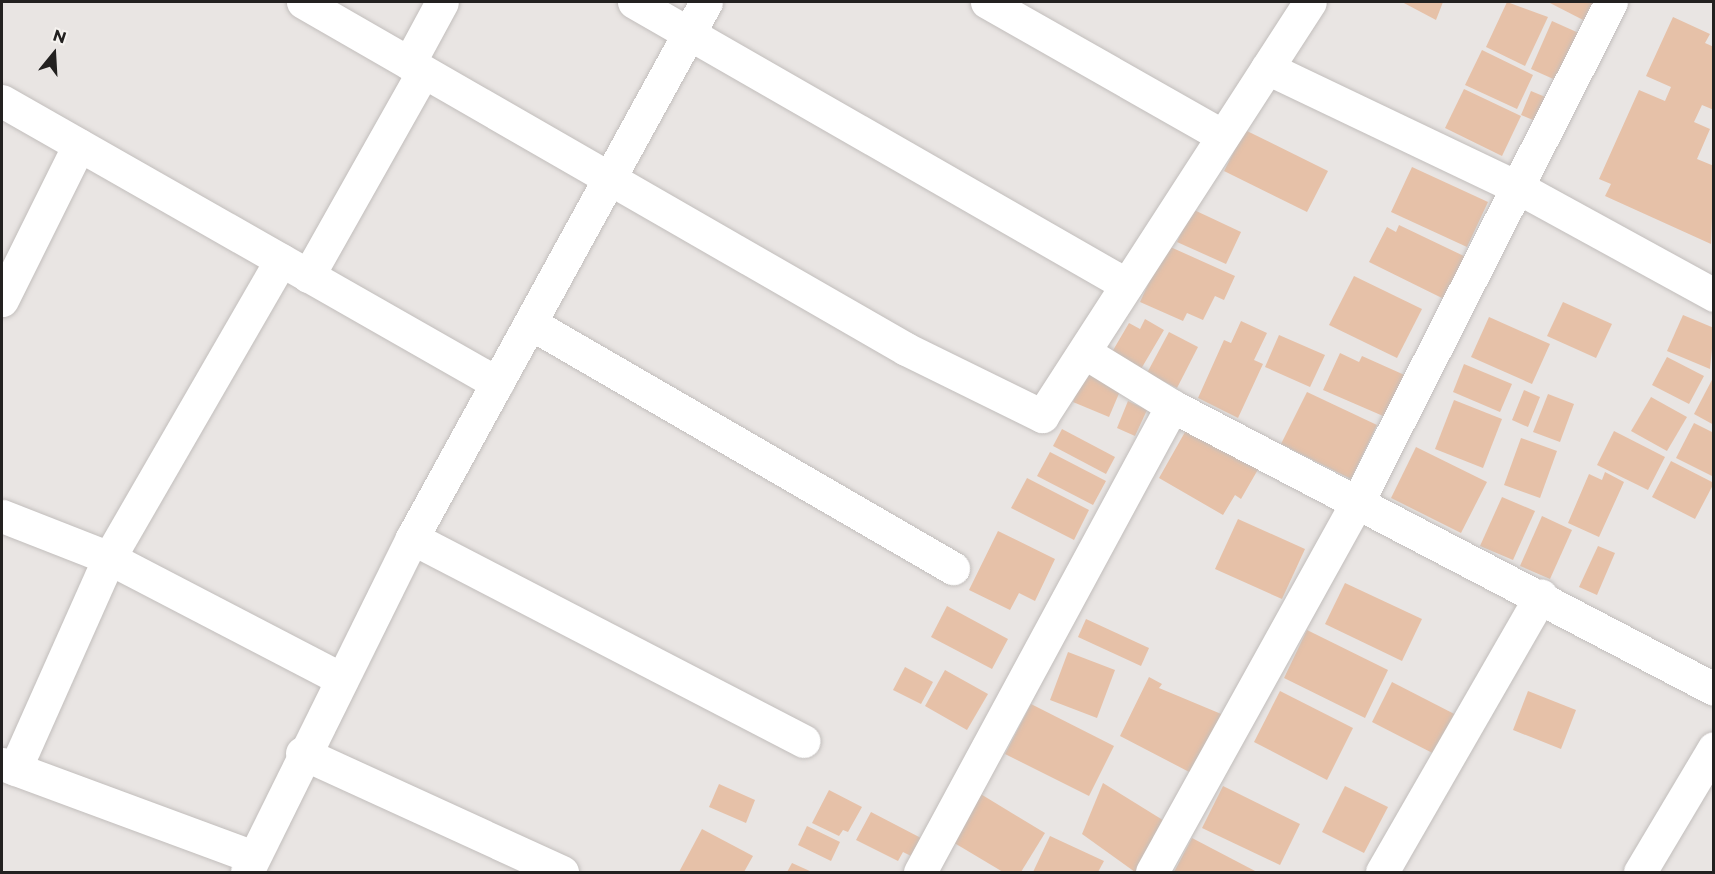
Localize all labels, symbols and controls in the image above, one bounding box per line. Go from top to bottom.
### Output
north arrow [24,24,84,84]
text: N [51,25,69,47]

